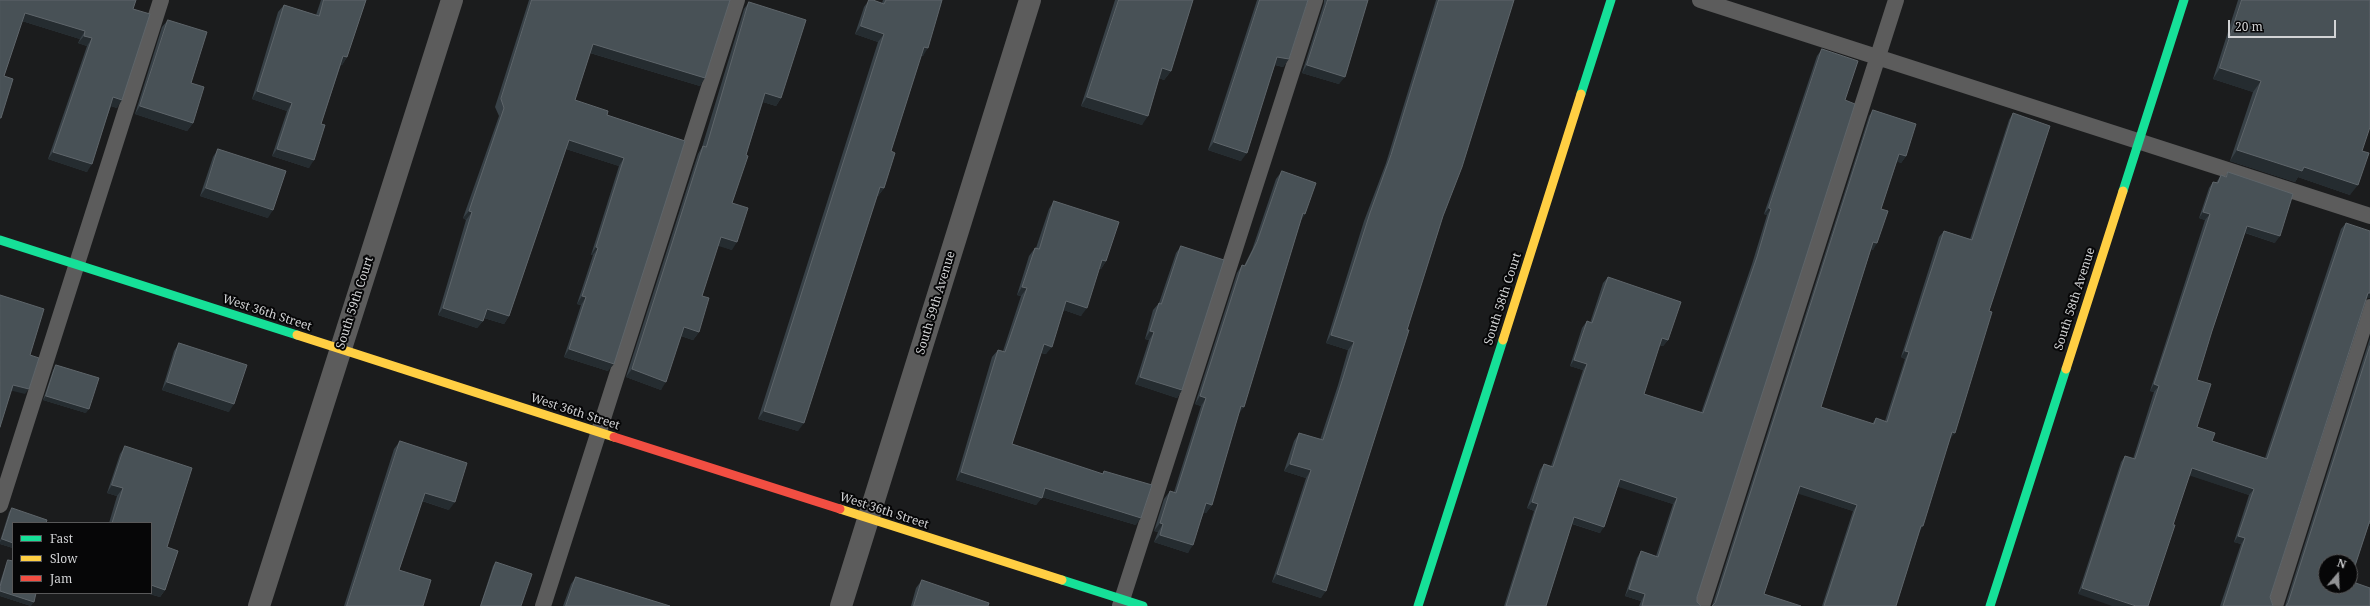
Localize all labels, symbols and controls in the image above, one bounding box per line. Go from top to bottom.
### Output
scale bar [2230,12,2338,38]
text: 20 m [2235,18,2263,35]
street label: South 58th Avenue [2052,246,2098,352]
street label: South 59th Avenue [913,250,959,356]
street label: South 58th Court [1481,251,1525,347]
street label: South 59th Court [333,255,377,351]
street label: West 36th Street [221,292,313,334]
street label: West 36th Street [529,391,621,433]
street label: West 36th Street [838,490,930,532]
legend [12,522,152,594]
text: Fast [50,530,73,547]
text: Slow [50,550,78,567]
north arrow [2318,554,2358,594]
text: N [2335,555,2348,572]
text: Jam [50,570,72,587]

